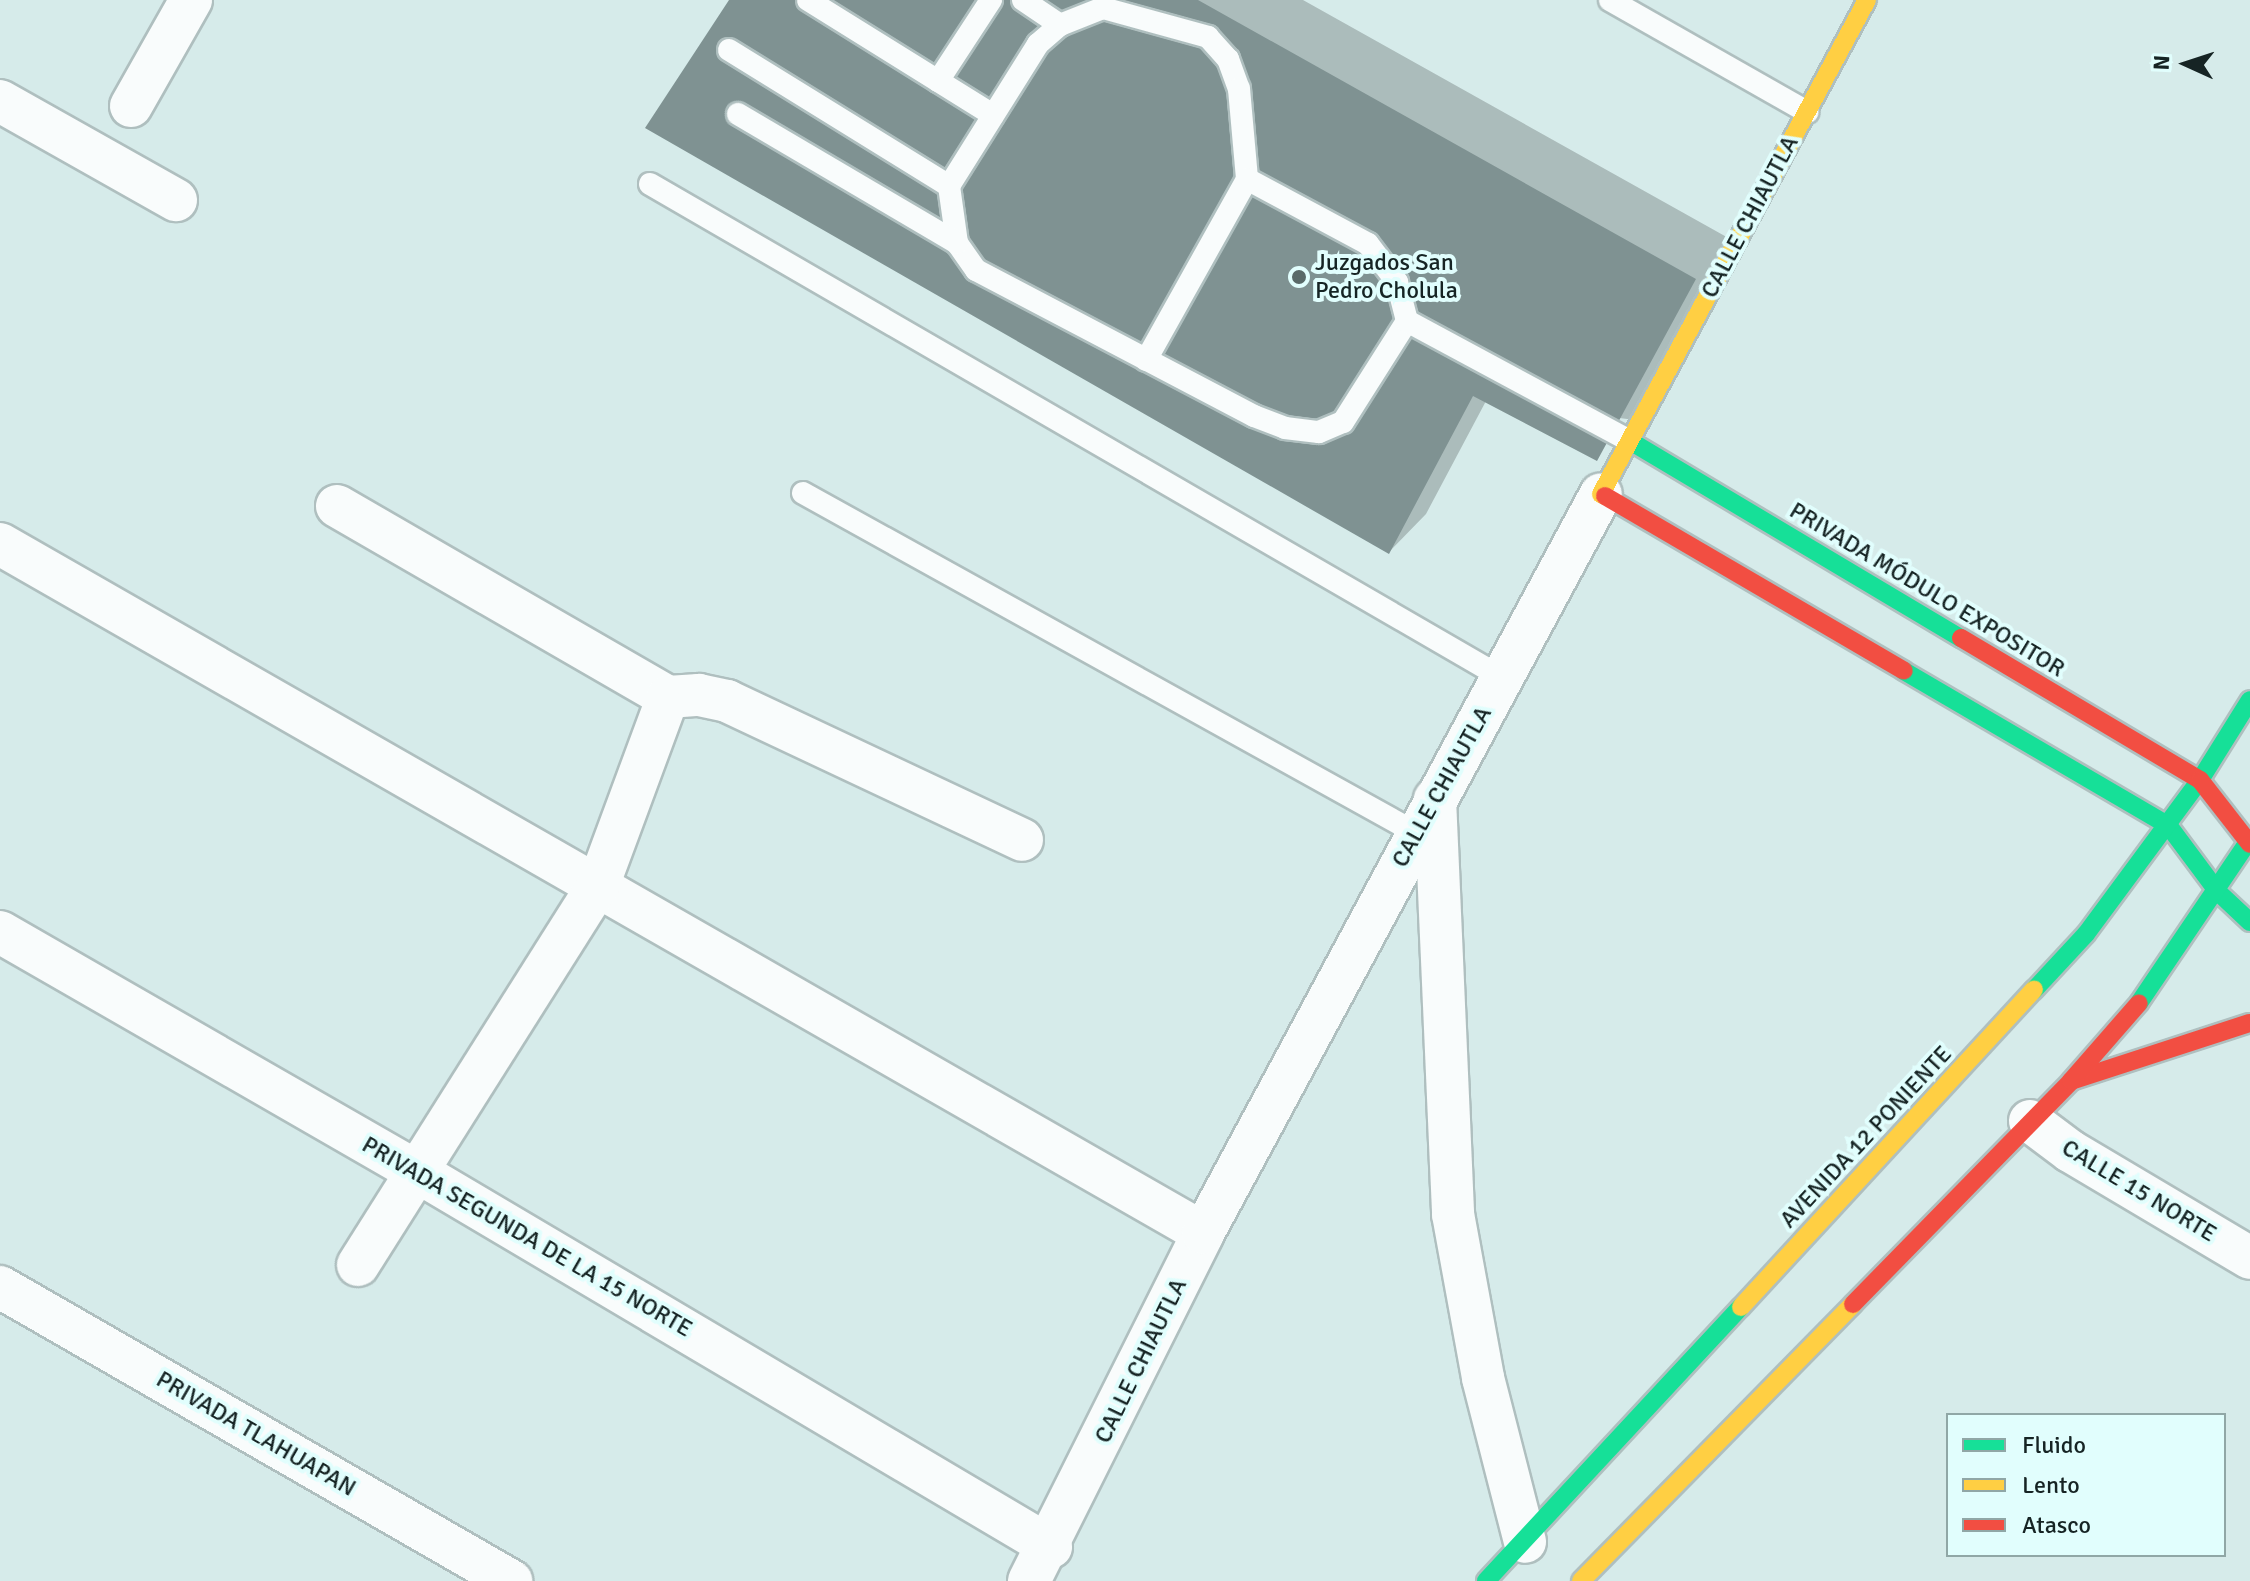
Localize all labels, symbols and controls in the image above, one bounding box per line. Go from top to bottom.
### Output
north arrow [2146,24,2226,104]
text: N [2148,54,2175,71]
street label: CALLE CHIAUTLA [1695,131,1805,303]
place label: Juzgados San Pedro Cholula [1315,249,1458,305]
marker: Juzgados San Pedro Cholula [1290,268,1308,286]
street label: PRIVADA MÓDULO EXPOSITOR [1784,496,2070,684]
street label: CALLE CHIAUTLA [1386,702,1498,872]
street label: AVENIDA 12 PONIENTE [1774,1040,1958,1234]
street label: PRIVADA SEGUNDA DE LA 15 NORTE [357,1130,697,1344]
street label: CALLE 15 NORTE [2056,1133,2222,1249]
street label: CALLE CHIAUTLA [1089,1274,1193,1448]
street label: PRIVADA TLAHUAPAN [151,1365,361,1503]
legend [1946,1413,2226,1557]
text: Fluido [2022,1430,2086,1460]
text: Lento [2022,1470,2080,1500]
text: Atasco [2022,1510,2091,1540]

